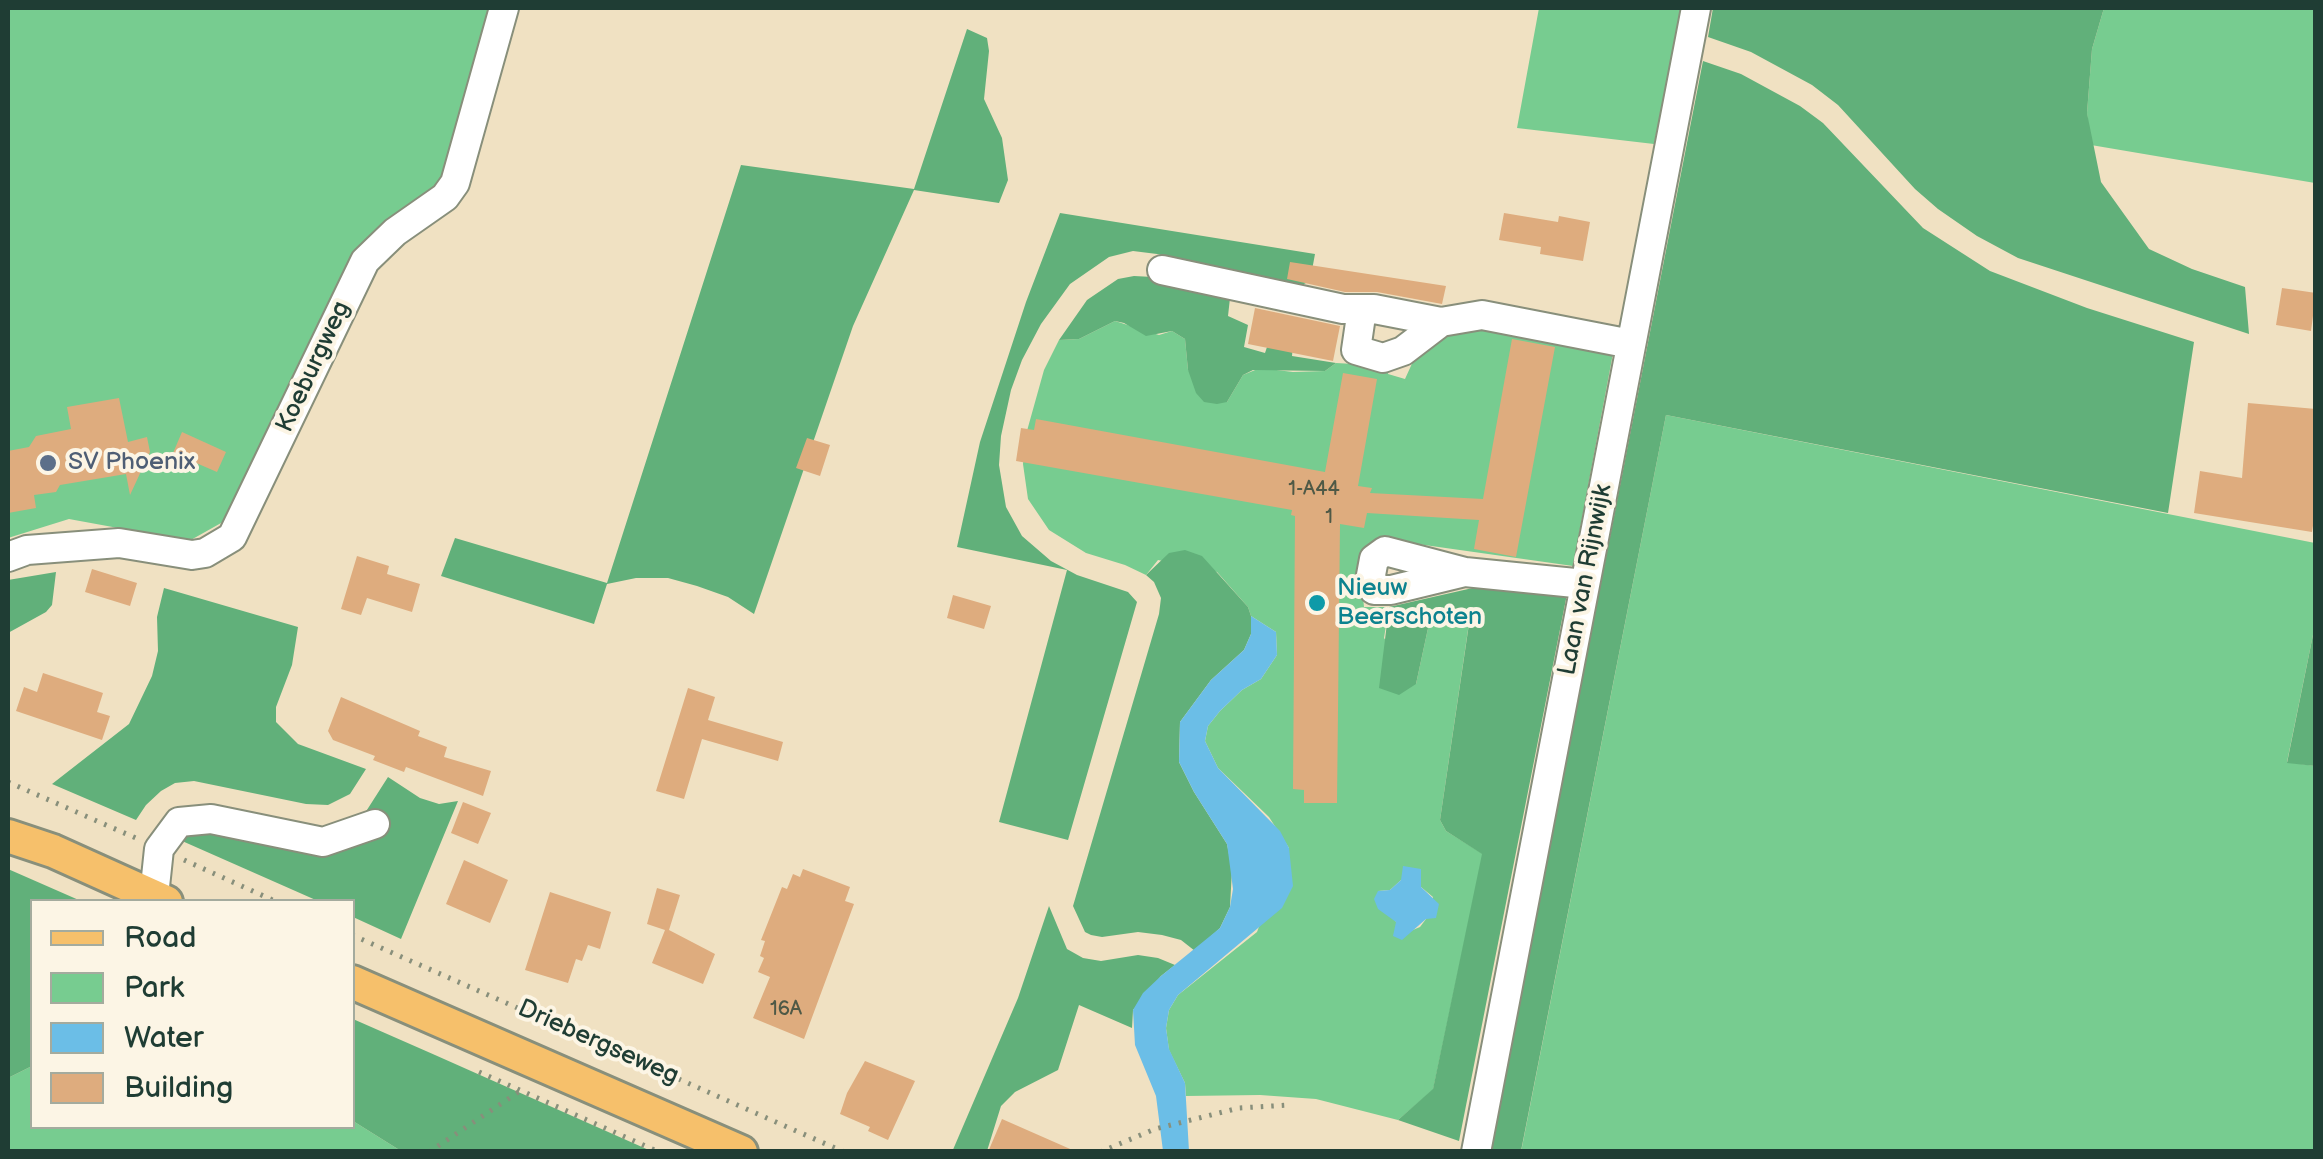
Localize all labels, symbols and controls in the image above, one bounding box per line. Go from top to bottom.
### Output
street label: Koeburgweg [271,297,357,437]
place label: SV Phoenix [68,448,196,478]
marker: SV Phoenix [37,452,59,474]
house number: 1-A44 [1288,478,1340,502]
street label: Laan van Rijnwijk [1553,482,1619,678]
house number: 1 [1325,506,1333,530]
place label: Nieuw Beerschoten [1337,574,1482,633]
marker: Nieuw Beerschoten [1306,592,1328,614]
legend [30,899,355,1129]
text: Road [124,920,197,956]
text: Park [124,970,184,1006]
street label: Driebergseweg [513,994,683,1092]
house number: 16A [770,998,802,1022]
text: Water [124,1020,204,1056]
text: Building [124,1070,233,1106]

